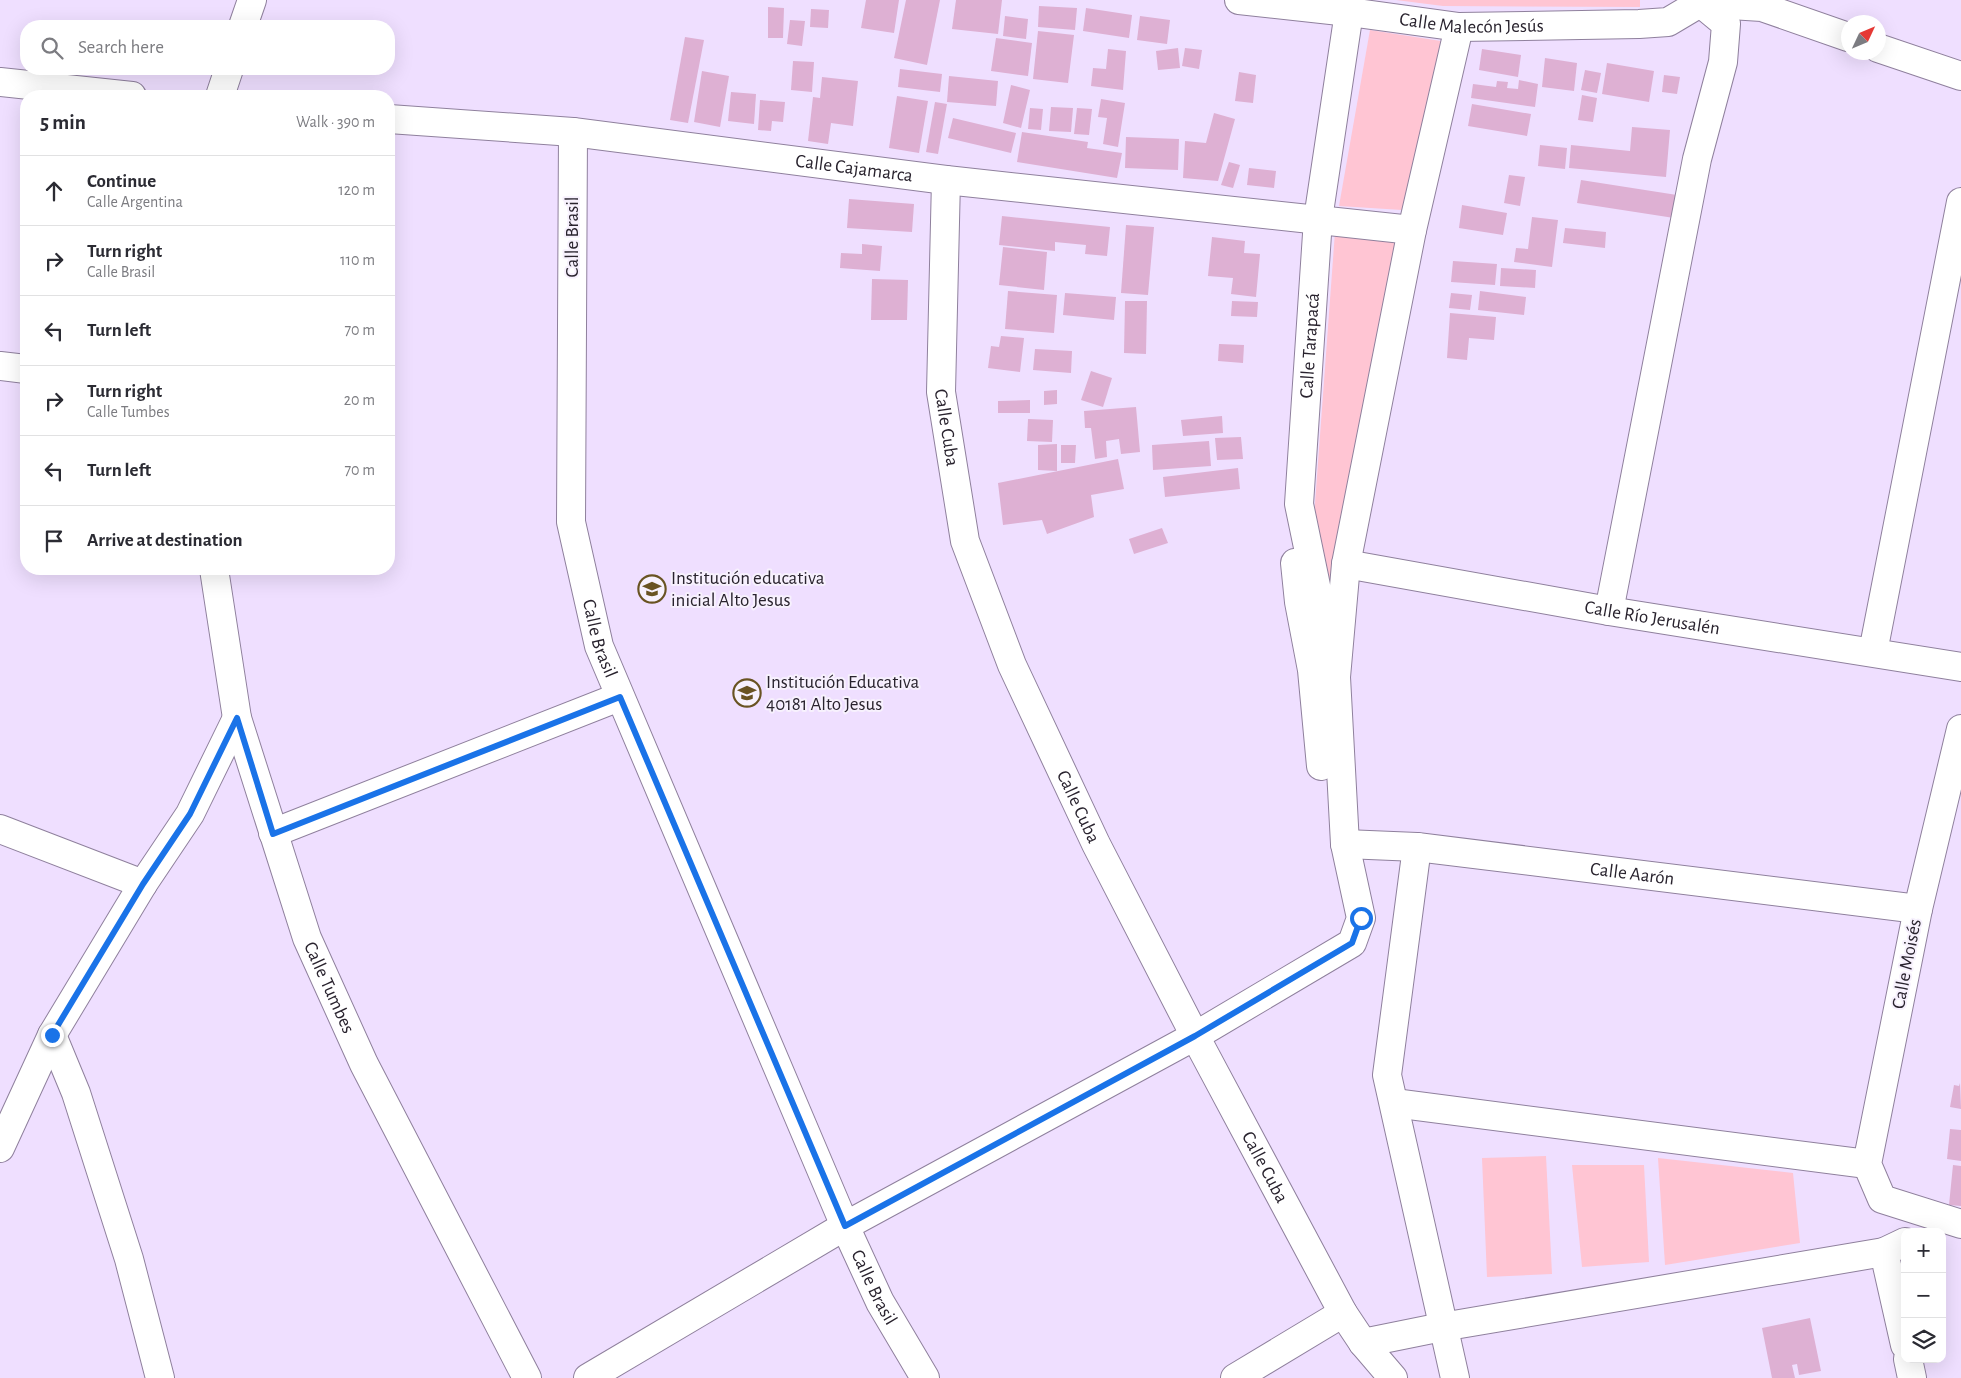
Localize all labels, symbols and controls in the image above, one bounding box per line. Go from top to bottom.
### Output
street label: Calle Malecón Jesús [1398,9,1544,37]
north arrow [1841,15,1886,60]
search box [20,20,395,75]
icon: search [38,34,66,62]
text: Search here [78,38,164,57]
text: 5 min [40,112,86,133]
text: Walk · 390 m [296,114,375,130]
street label: Calle Cajamarca [794,151,914,185]
text: Continue [87,172,156,191]
icon: ahead [40,177,68,205]
text: 120 m [338,182,375,198]
text: Calle Argentina [87,194,183,210]
street label: Calle Brasil [563,197,582,278]
text: Turn right [87,242,162,261]
icon: right [40,247,68,275]
text: 110 m [340,252,375,268]
text: Calle Brasil [87,264,155,280]
street label: Calle Tarapacá [1297,292,1323,399]
icon: left [40,317,68,345]
text: Turn left [87,321,151,340]
text: 70 m [344,322,375,338]
text: Turn right [87,382,162,401]
icon: right [40,387,68,415]
street label: Calle Cuba [931,388,962,468]
text: 20 m [344,392,375,408]
text: Calle Tumbes [87,404,170,420]
icon: left [40,457,68,485]
text: Turn left [87,461,151,480]
text: 70 m [344,462,375,478]
icon: arrive [40,527,68,555]
text: Arrive at destination [87,531,243,550]
place label: Institución educativa inicial Alto Jesus [671,569,825,610]
school or university icon: Institución educativa inicial Alto Jesus [637,574,667,604]
street label: Calle Brasil [579,597,621,680]
street label: Calle Río Jerusalén [1583,597,1721,638]
place label: Institución Educativa 40181 Alto Jesus [766,673,920,714]
school or university icon: Institución Educativa 40181 Alto Jesus [732,678,762,708]
street label: Calle Cuba [1053,767,1104,846]
street label: Calle Aarón [1589,859,1675,888]
route start [1350,907,1373,930]
street label: Calle Moisés [1889,917,1925,1011]
street label: Calle Tumbes [301,939,358,1036]
route end [41,1024,64,1047]
street label: Calle Cuba [1238,1128,1292,1206]
map controls [1901,1228,1946,1363]
button: + [1901,1228,1946,1273]
street label: Calle Brasil [848,1247,901,1328]
button: − [1901,1273,1946,1318]
button: layers [1901,1318,1946,1363]

